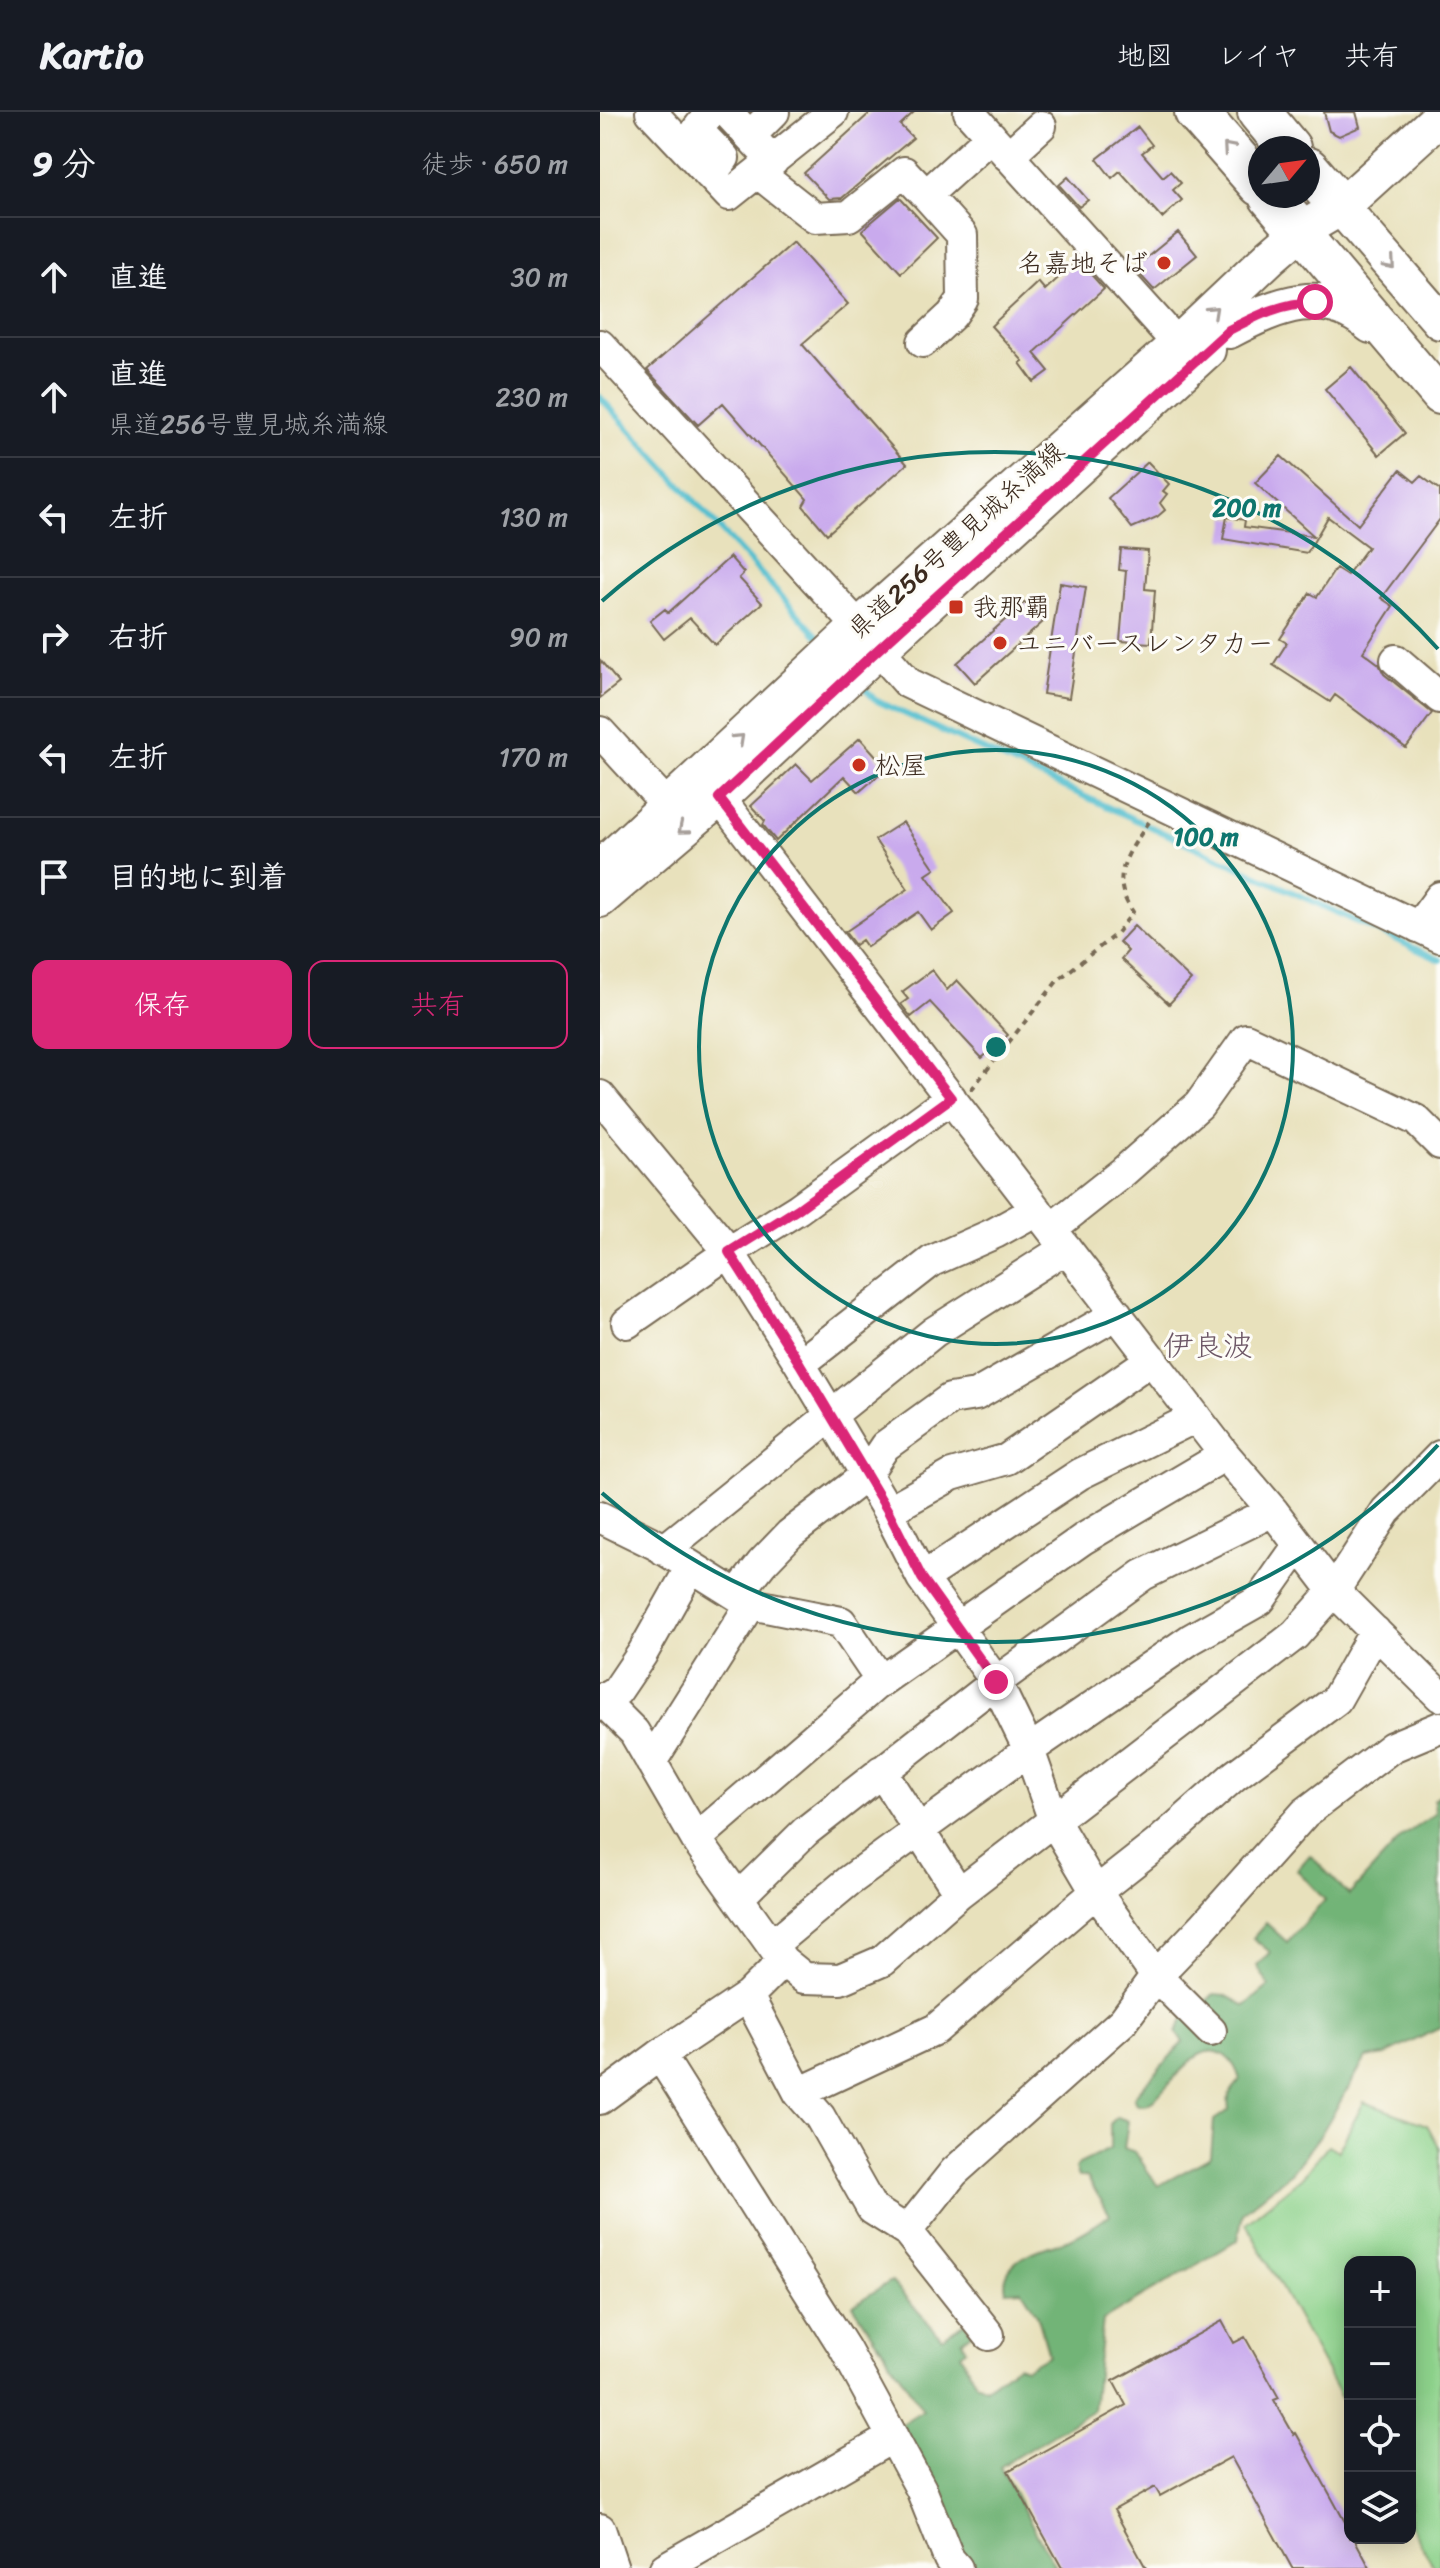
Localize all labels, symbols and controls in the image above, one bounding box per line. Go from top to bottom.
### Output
text: Kartio [40,22,144,89]
text: 地図 [1117,31,1173,80]
text: レイヤ [1217,31,1300,80]
text: 共有 [1344,31,1400,80]
text: 9 分 [32,134,96,194]
north arrow [1248,136,1320,208]
text: 徒歩 · 650 m [422,141,568,187]
one-way arrow [1223,143,1238,158]
place label: 名嘉地そば [1018,240,1148,286]
text: 直進 [108,250,168,304]
text: 30 m [511,254,568,300]
marker: 名嘉地そば [1155,254,1173,272]
icon: ahead [32,255,76,299]
one-way arrow [1380,255,1395,270]
route start [1297,284,1333,320]
one-way arrow [1204,306,1219,320]
text: 直進 [108,347,168,401]
text: 230 m [496,374,568,420]
icon: ahead [32,375,76,419]
text: 県道256号豊見城糸満線 [108,401,388,447]
street label: 県道256号豊見城糸満線 [837,429,1075,651]
text: 200 m [1212,487,1282,529]
text: 左折 [108,490,168,544]
text: 130 m [499,494,568,540]
icon: left [32,495,76,539]
place label: 我那覇 [972,584,1050,630]
marker: 我那覇 [947,598,965,616]
text: 右折 [108,610,168,664]
text: 90 m [509,614,568,660]
icon: right [32,615,76,659]
place label: ユニバースレンタカー [1016,620,1273,666]
marker: ユニバースレンタカー [991,634,1009,652]
text: 左折 [108,730,168,784]
text: 170 m [499,734,568,780]
icon: left [32,735,76,779]
one-way arrow [729,735,744,749]
place label: 松屋 [875,742,927,788]
marker: 松屋 [850,756,868,774]
text: 100 m [1173,816,1239,858]
one-way arrow [677,819,692,834]
text: 目的地に到着 [108,850,288,904]
icon: arrive [32,855,76,899]
button: 保存 [32,960,292,1049]
button: 共有 [308,960,568,1049]
centre of rings [982,1033,1010,1061]
district label: 伊良波 [1163,1319,1253,1373]
route end [978,1664,1014,1700]
map controls [1344,2256,1416,2544]
button: + [1344,2256,1416,2328]
button: − [1344,2328,1416,2400]
button: locate [1344,2400,1416,2472]
button: layers [1344,2472,1416,2544]

